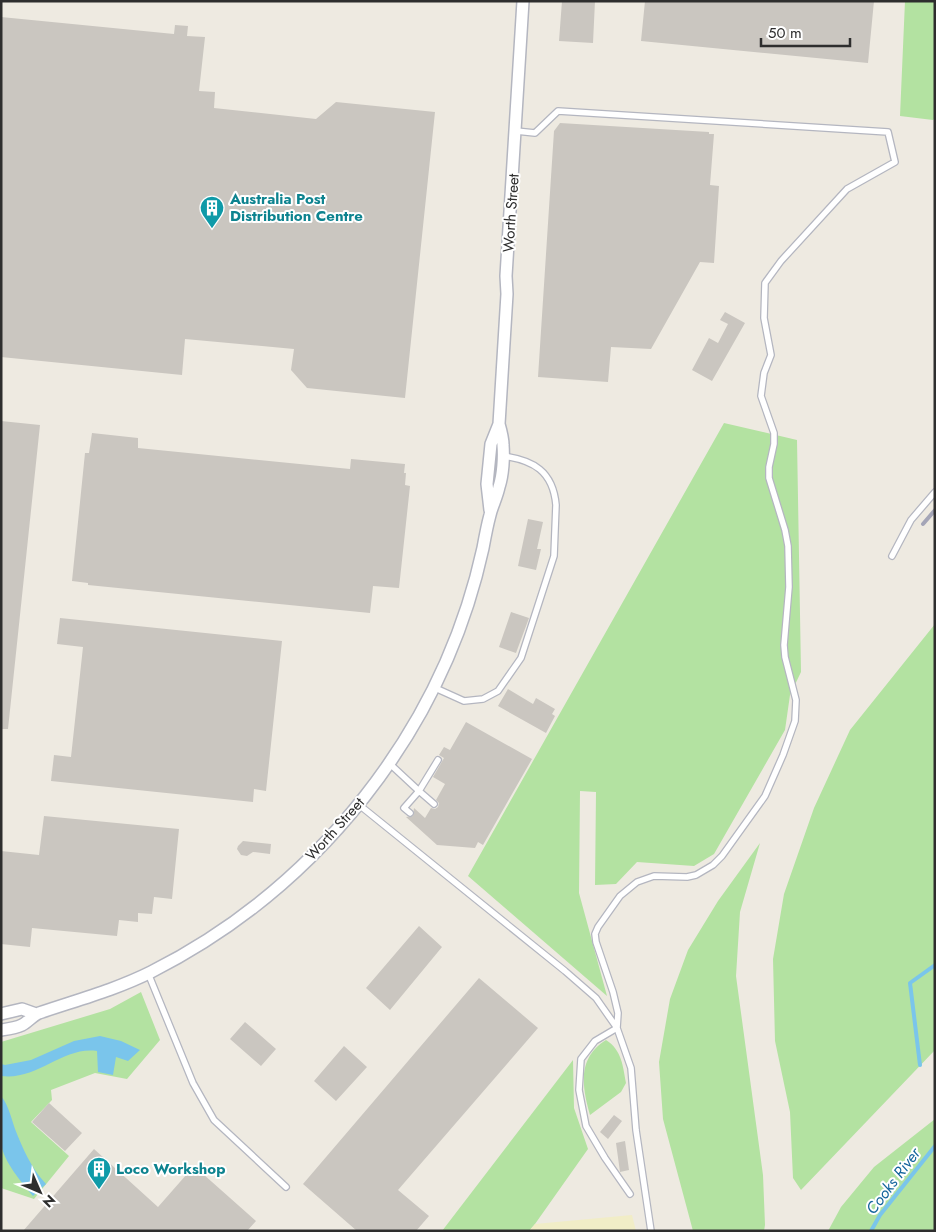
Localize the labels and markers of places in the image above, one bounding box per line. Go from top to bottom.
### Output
place label: Australia Post Distribution Centre [229,188,363,227]
building icon: Australia Post Distribution Centre [199,195,225,229]
building icon: Loco Workshop [86,1156,112,1190]
place label: Loco Workshop [116,1158,225,1180]

